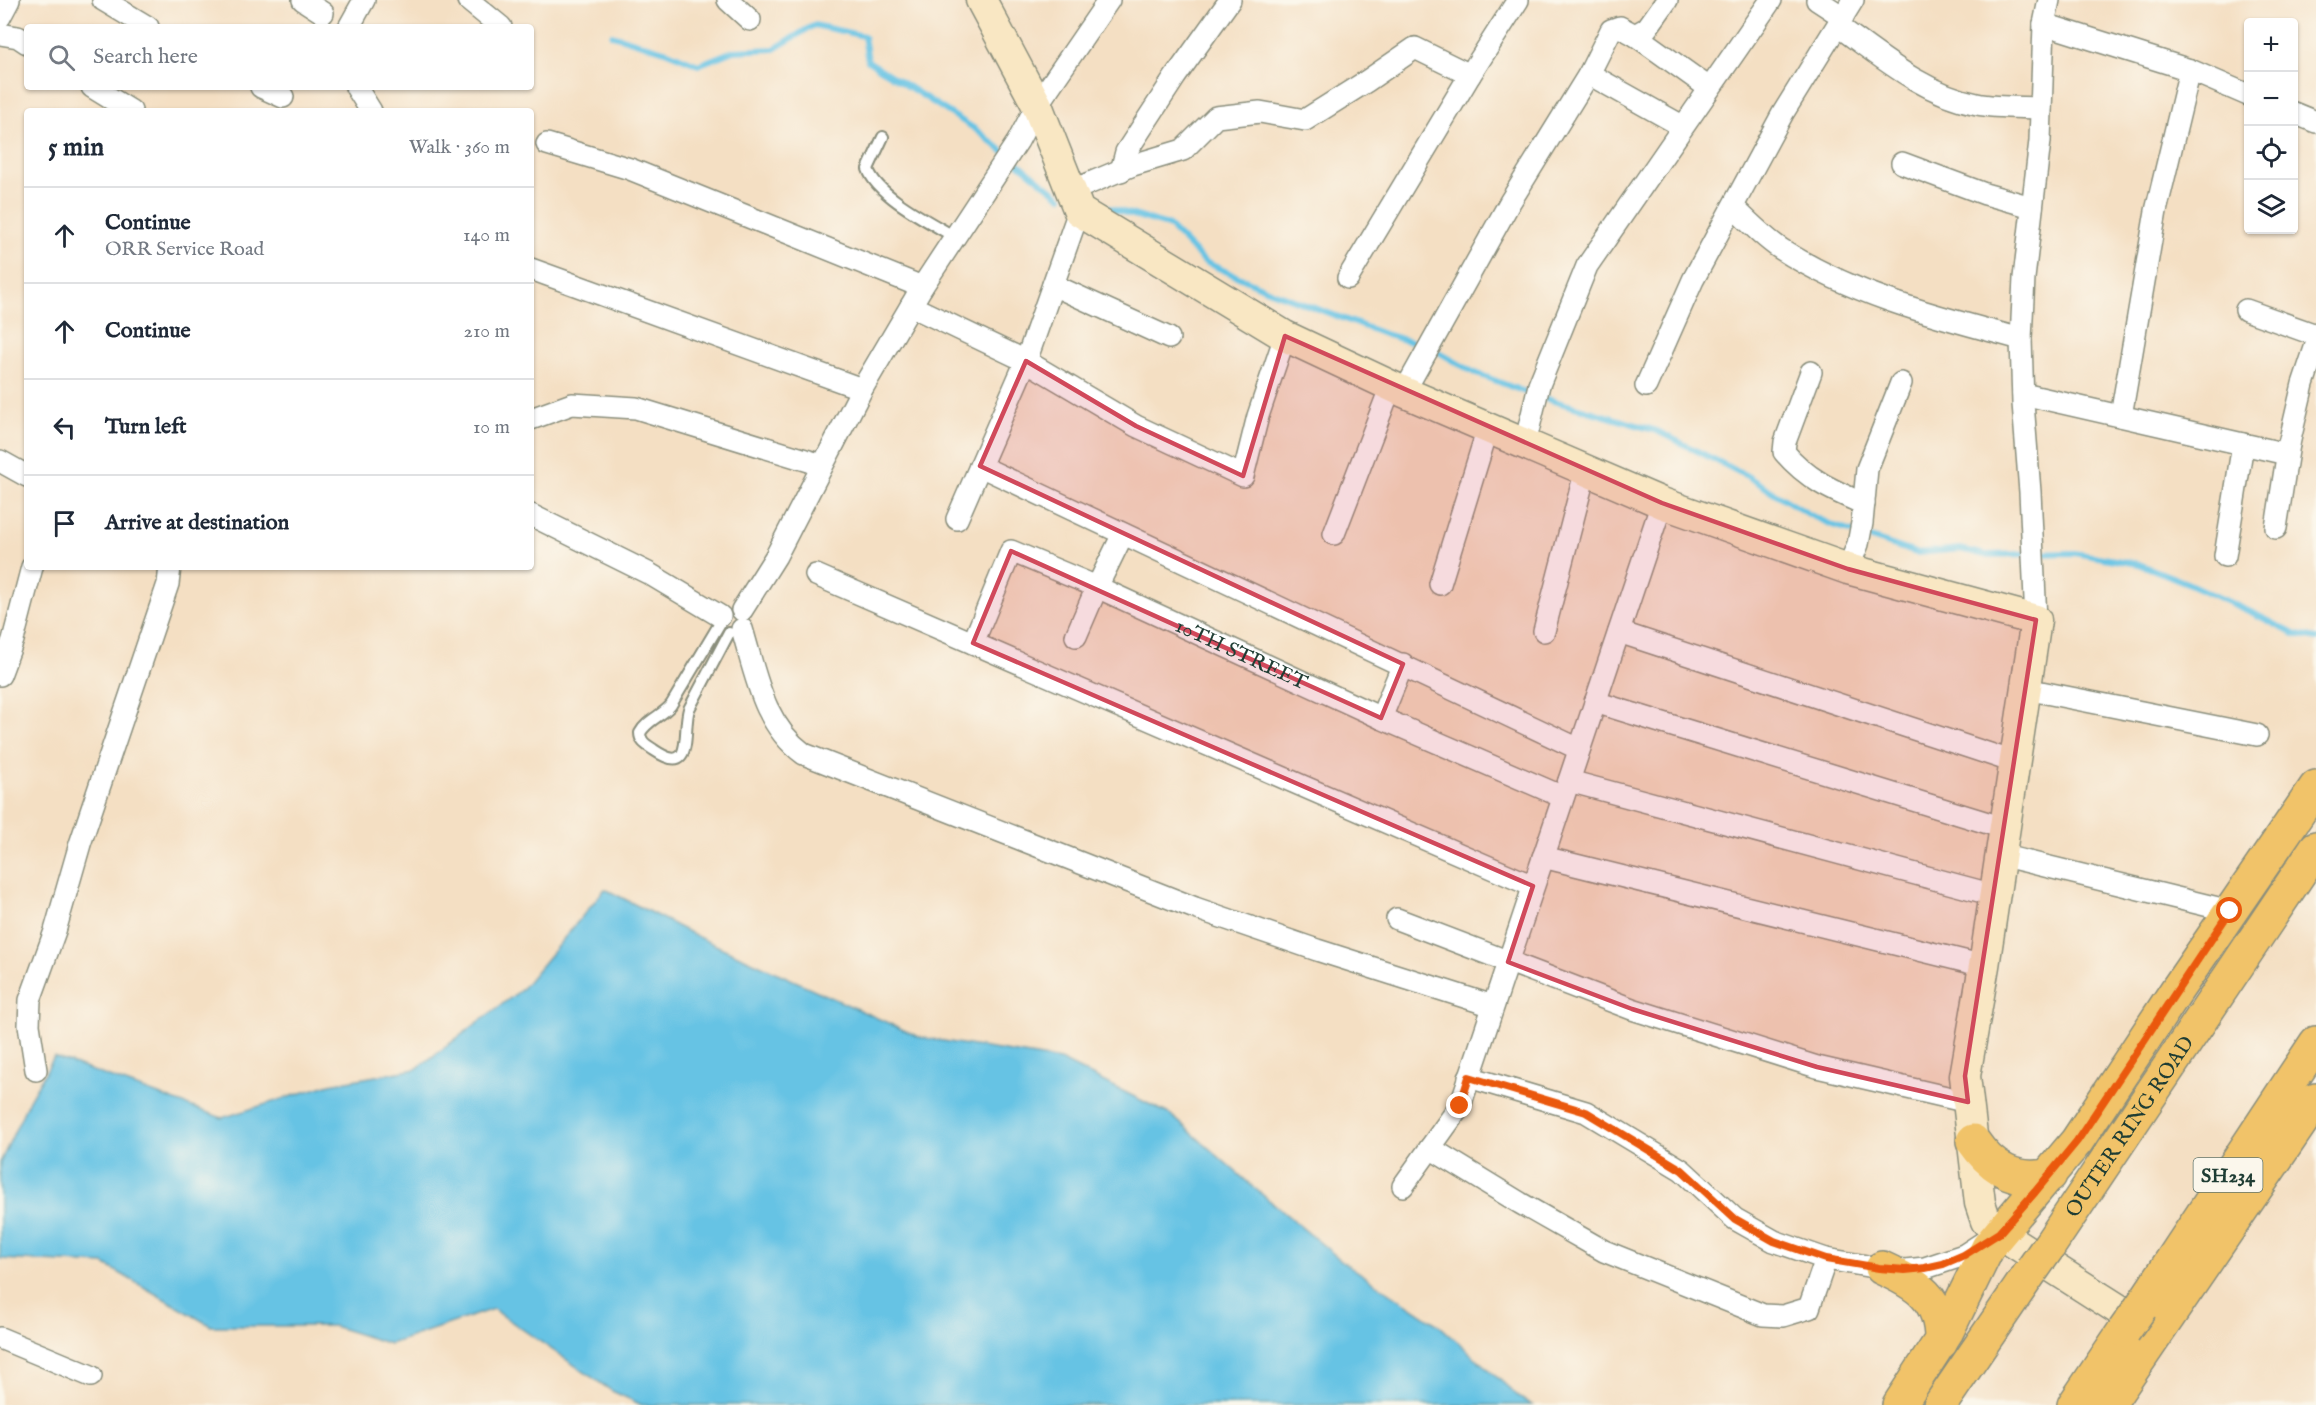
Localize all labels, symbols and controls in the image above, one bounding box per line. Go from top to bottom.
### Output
map controls [2244,18,2298,234]
button: + [2244,18,2298,72]
search box [24,24,534,90]
icon: search [45,41,78,74]
text: Search here [93,43,198,71]
button: − [2244,72,2298,126]
button: locate [2244,126,2298,180]
text: 5 min [48,131,104,164]
text: Walk · 360 m [409,135,510,160]
button: layers [2244,180,2298,234]
text: Continue [105,209,191,237]
icon: ahead [48,219,81,252]
text: 140 m [463,223,510,248]
text: ORR Service Road [105,237,264,262]
icon: ahead [48,315,81,348]
text: Continue [105,317,191,345]
text: 210 m [464,319,510,344]
icon: left [48,411,81,444]
text: Turn left [105,413,187,441]
text: 10 m [473,415,510,440]
icon: arrive [48,507,81,540]
text: Arrive at destination [105,509,289,537]
street label: 10TH STREET [1171,613,1312,697]
route start [2216,897,2242,923]
street label: OUTER RING ROAD [2060,1031,2201,1223]
route end [1446,1092,1472,1118]
road number: SH234 [2194,1158,2262,1192]

